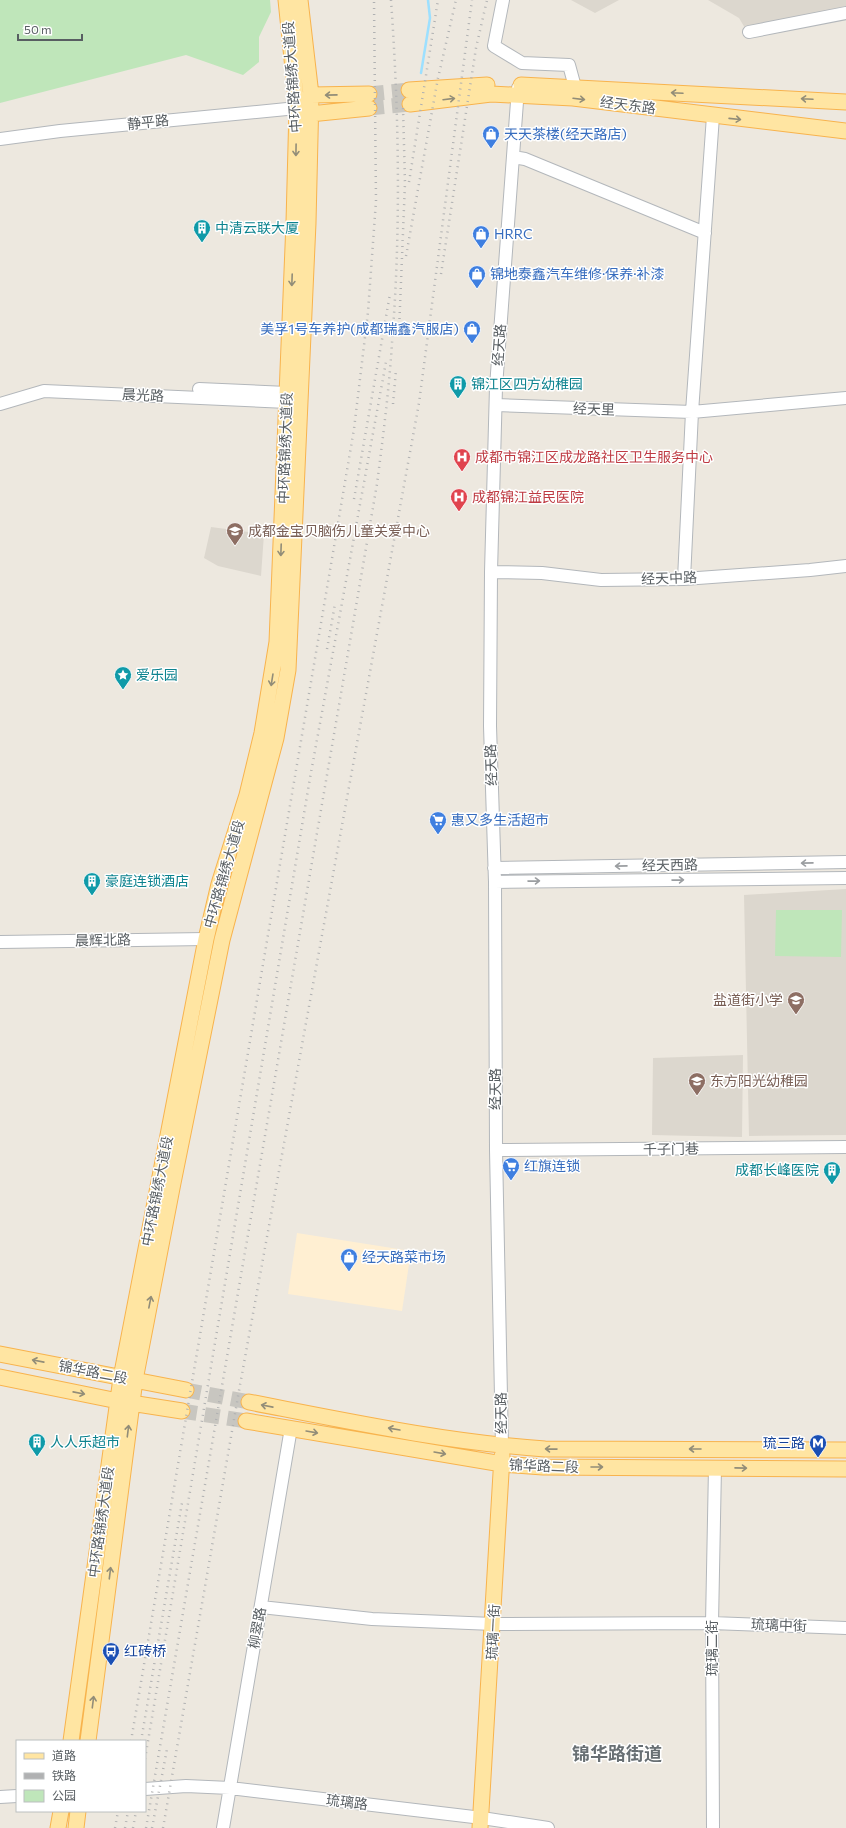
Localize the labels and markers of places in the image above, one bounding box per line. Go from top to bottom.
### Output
shop icon: 天天茶楼(经天路店) [481,124,501,149]
place label: 天天茶楼(经天路店) [504,125,627,142]
building icon: 中清云联大厦 [192,218,212,243]
place label: 中清云联大厦 [215,219,299,236]
shop icon: HRRC [471,224,491,249]
place label: HRRC [494,225,533,242]
shop icon: 锦地泰鑫汽车维修·保养·补漆 [467,264,487,289]
place label: 锦地泰鑫汽车维修·保养·补漆 [490,265,665,282]
shop icon: 美孚1号车养护(成都瑞鑫汽服店) [462,319,482,344]
place label: 美孚1号车养护(成都瑞鑫汽服店) [260,320,459,337]
building icon: 锦江区四方幼稚园 [448,374,468,399]
place label: 锦江区四方幼稚园 [471,375,583,392]
hospital icon: 成都市锦江区成龙路社区卫生服务中心 [452,447,472,472]
place label: 成都市锦江区成龙路社区卫生服务中心 [475,448,713,465]
hospital icon: 成都锦江益民医院 [449,487,469,512]
place label: 成都锦江益民医院 [472,488,584,505]
school or university icon: 成都金宝贝脑伤儿童关爱中心 [225,521,245,546]
place label: 成都金宝贝脑伤儿童关爱中心 [248,522,430,539]
place icon: 爱乐园 [113,665,133,690]
place label: 爱乐园 [136,666,178,683]
supermarket icon: 惠又多生活超市 [428,810,448,835]
place label: 惠又多生活超市 [451,811,549,828]
building icon: 豪庭连锁酒店 [82,871,102,896]
place label: 豪庭连锁酒店 [105,872,189,889]
school or university icon: 盐道街小学 [786,990,806,1015]
place label: 盐道街小学 [713,991,783,1008]
school or university icon: 东方阳光幼稚园 [687,1071,707,1096]
place label: 东方阳光幼稚园 [710,1072,808,1089]
supermarket icon: 红旗连锁 [501,1156,521,1181]
place label: 红旗连锁 [524,1157,580,1174]
building icon: 成都长峰医院 [822,1160,842,1185]
place label: 成都长峰医院 [735,1161,819,1178]
shop icon: 经天路菜市场 [339,1247,359,1272]
place label: 经天路菜市场 [362,1248,446,1265]
building icon: 人人乐超市 [27,1432,47,1457]
place label: 人人乐超市 [50,1433,120,1450]
metro station icon: 琉三路 [808,1433,828,1458]
place label: 琉三路 [763,1434,805,1451]
bus stop icon: 红砖桥 [101,1641,121,1666]
place label: 红砖桥 [124,1642,166,1659]

